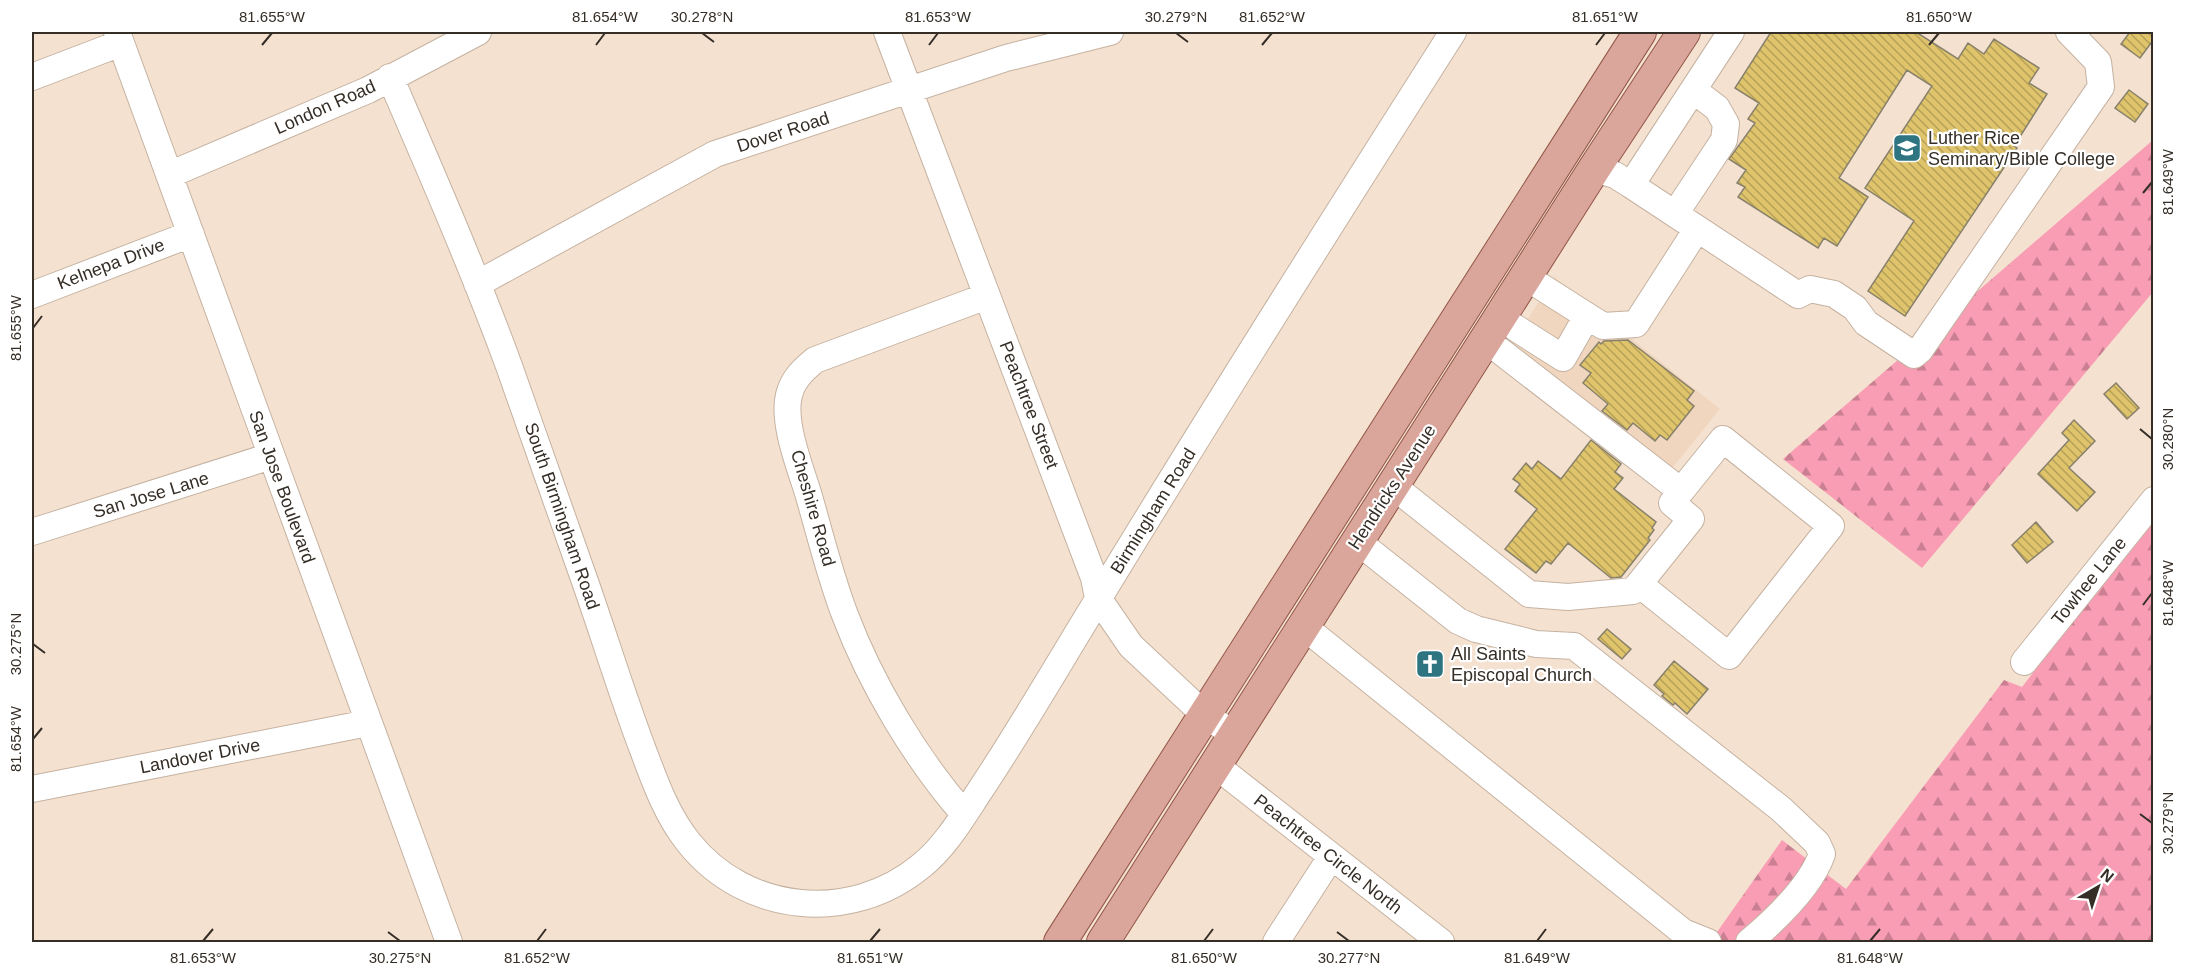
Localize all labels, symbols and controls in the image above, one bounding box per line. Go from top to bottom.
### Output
text: 81.655°W [239,8,306,25]
text: 81.654°W [572,8,639,25]
text: 30.278°N [671,8,733,25]
text: 81.653°W [905,8,972,25]
text: 30.279°N [1145,8,1207,25]
text: 81.652°W [1239,8,1306,25]
text: 81.651°W [1572,8,1639,25]
text: 81.650°W [1906,8,1973,25]
street label: London Road [272,76,378,138]
street label: Dover Road [734,108,832,156]
place label: Luther Rice Seminary/Bible College [1928,128,2115,169]
school or university icon: Luther Rice Seminary/Bible College [1891,132,1923,164]
text: 81.649°W [2159,148,2176,215]
street label: Kelnepa Drive [55,234,167,294]
text: 81.655°W [7,294,24,361]
street label: Peachtree Street [995,338,1063,472]
street label: San Jose Boulevard [245,408,319,566]
text: 30.280°N [2159,408,2176,470]
street label: South Birmingham Road [521,420,603,612]
street label: Hendricks Avenue [1344,421,1440,553]
street label: Birmingham Road [1106,445,1200,577]
street label: Cheshire Road [787,448,839,568]
street label: San Jose Lane [91,468,211,522]
street label: Towhee Lane [2048,533,2130,629]
text: 81.648°W [2159,559,2176,626]
text: 30.275°N [7,613,24,675]
place label: All Saints Episcopal Church [1451,644,1592,685]
church icon: All Saints Episcopal Church [1414,648,1446,680]
text: 81.654°W [7,705,24,772]
street label: Landover Drive [138,735,262,777]
street label: Peachtree Circle North [1250,790,1406,918]
text: 30.279°N [2159,792,2176,854]
north arrow [2068,857,2128,917]
text: N [2097,865,2117,886]
text: 81.653°W [170,949,237,966]
text: 30.275°N [369,949,431,966]
text: 81.652°W [504,949,571,966]
text: 81.651°W [837,949,904,966]
text: 81.650°W [1171,949,1238,966]
text: 30.277°N [1318,949,1380,966]
text: 81.649°W [1504,949,1571,966]
text: 81.648°W [1837,949,1904,966]

